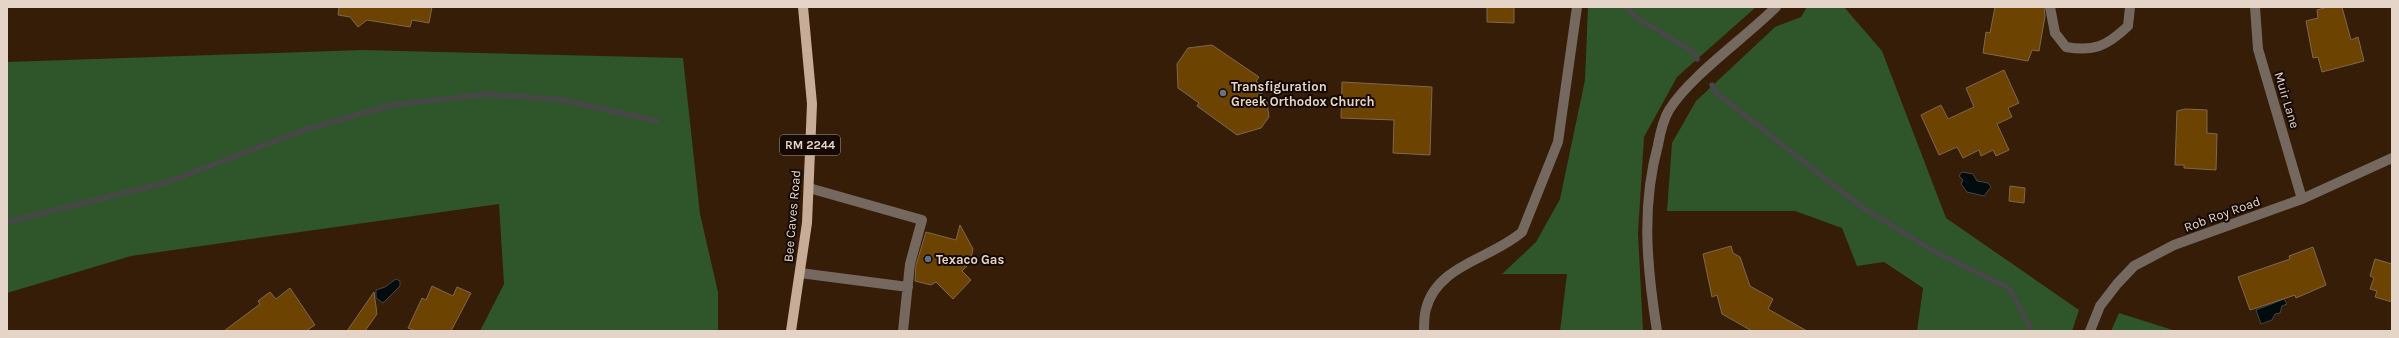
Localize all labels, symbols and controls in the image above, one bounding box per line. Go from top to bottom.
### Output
street label: Muir Lane [2271,70,2303,130]
place label: Transfiguration Greek Orthodox Church [1231,79,1375,109]
marker: Transfiguration Greek Orthodox Church [1218,88,1228,98]
road number: RM 2244 [780,135,840,155]
street label: Bee Caves Road [780,169,804,263]
street label: Rob Roy Road [2182,193,2262,235]
place label: Texaco Gas [936,252,1004,267]
marker: Texaco Gas [923,254,933,264]

